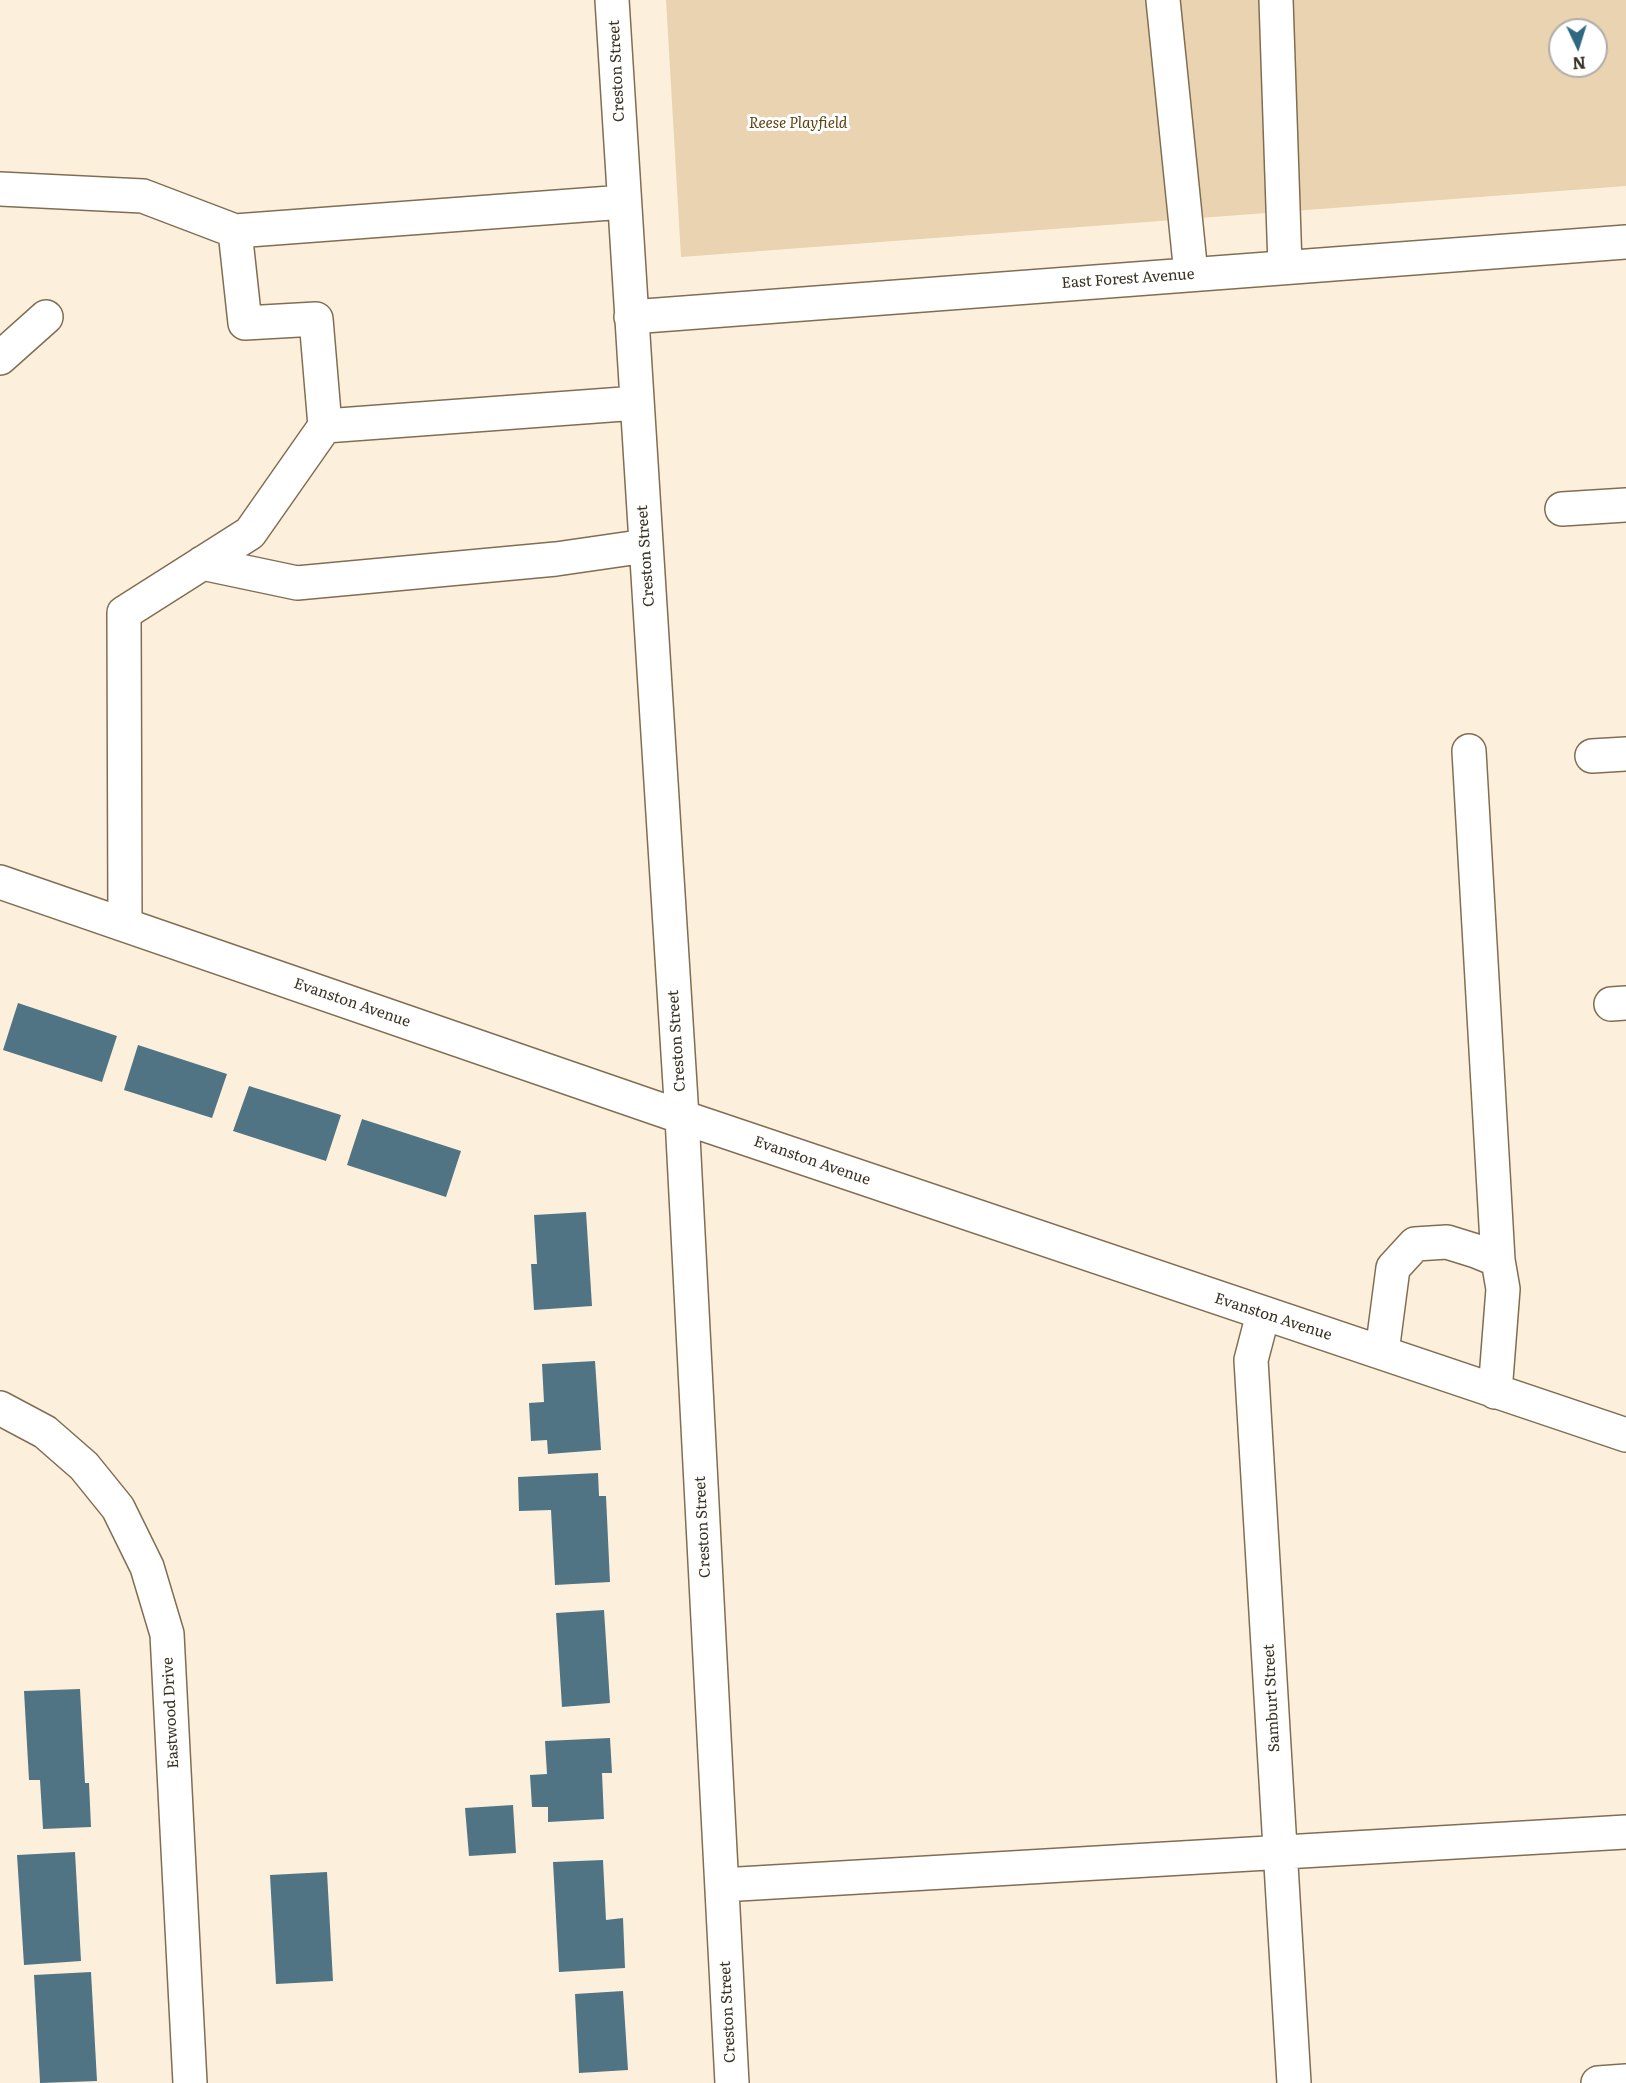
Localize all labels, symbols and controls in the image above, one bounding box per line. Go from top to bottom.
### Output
north arrow [1548,18,1608,78]
street label: Creston Street [605,20,629,122]
text: N [1572,52,1587,76]
park label: Reese Playfield [749,115,847,133]
street label: East Forest Avenue [1061,265,1195,293]
street label: Creston Street [633,504,659,608]
street label: Evanston Avenue [291,975,413,1031]
street label: Creston Street [664,989,690,1093]
street label: Evanston Avenue [751,1133,873,1189]
street label: Evanston Avenue [1212,1290,1334,1344]
street label: Creston Street [691,1476,715,1578]
street label: Samburt Street [1260,1643,1284,1753]
street label: Eastwood Drive [159,1657,183,1769]
street label: Creston Street [716,1961,740,2063]

